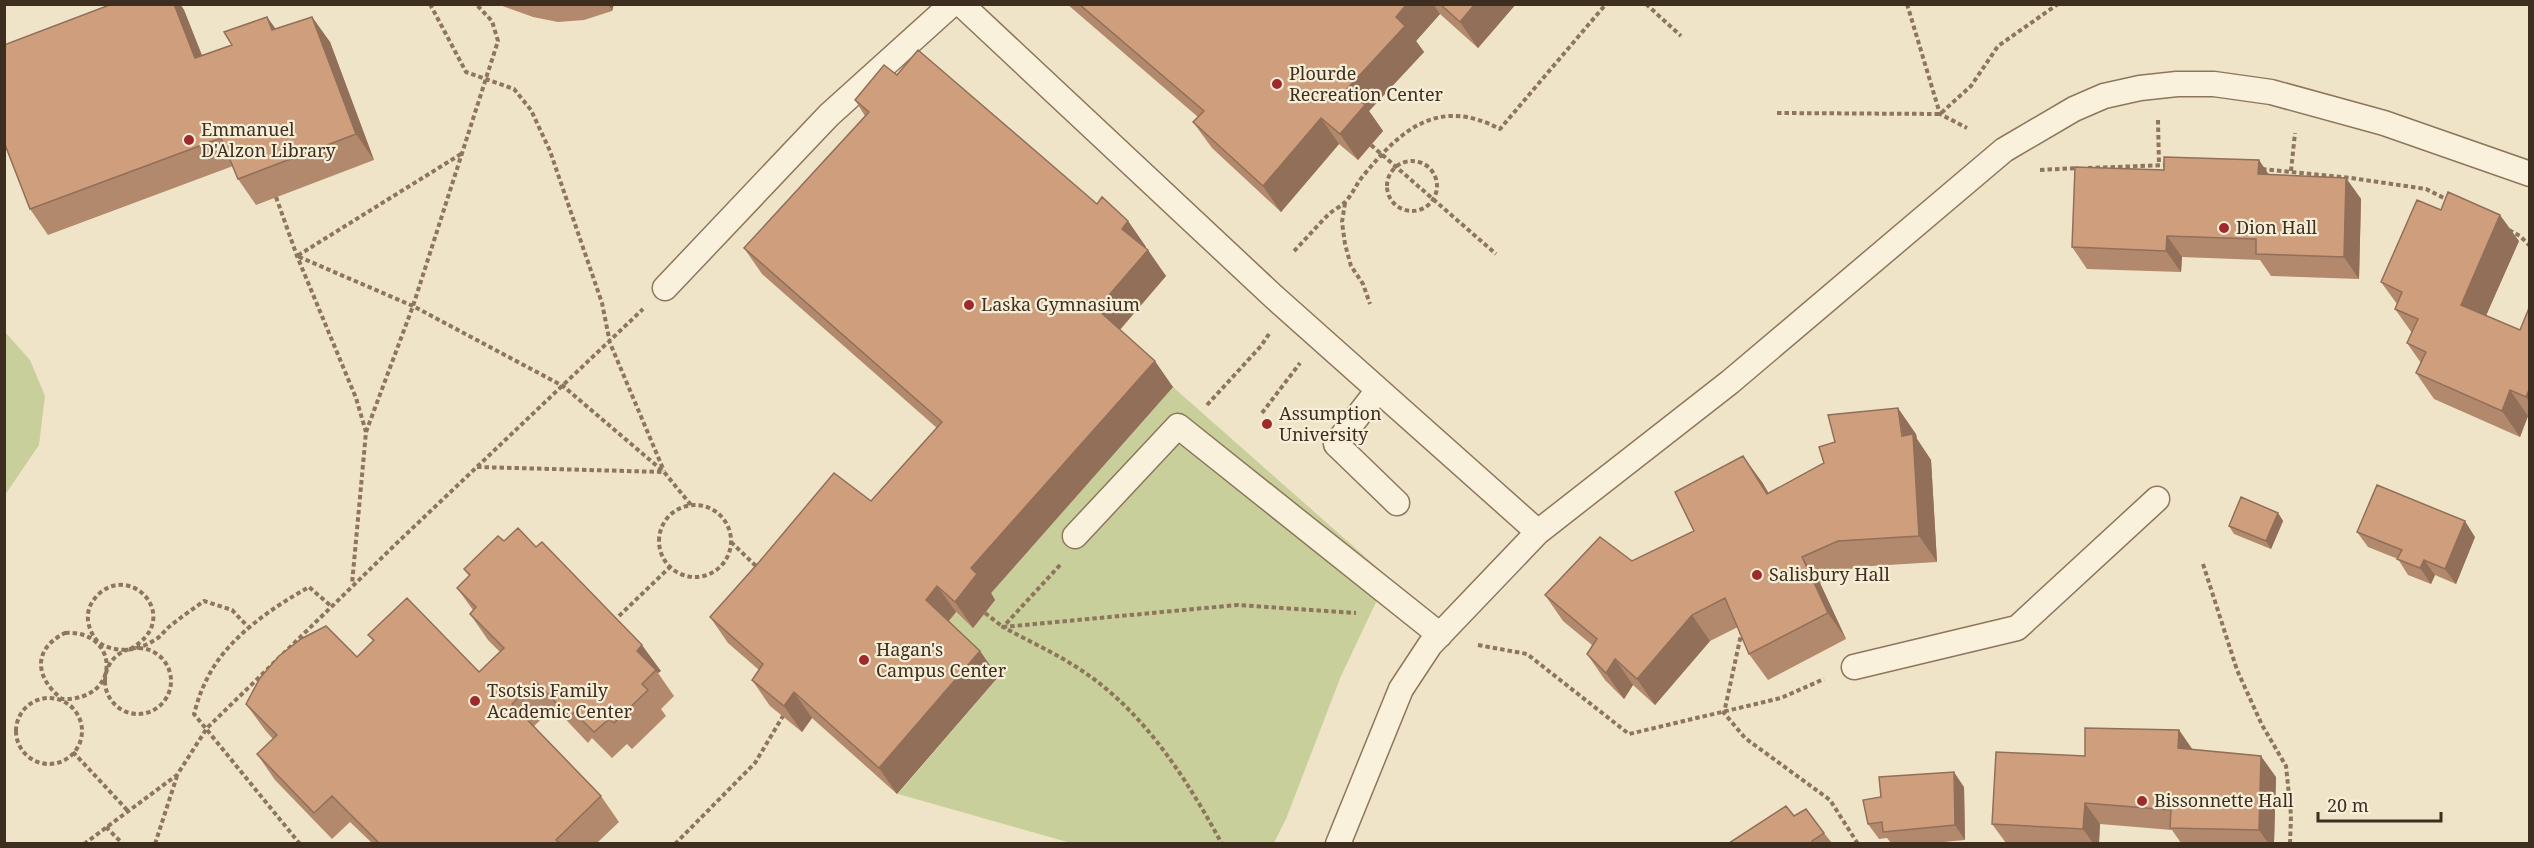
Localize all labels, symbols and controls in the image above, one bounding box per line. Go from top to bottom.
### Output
place label: Plourde Recreation Center [1289,61,1444,106]
marker: Plourde Recreation Center [1270,77,1284,91]
place label: Emmanuel D'Alzon Library [201,117,337,162]
marker: Emmanuel D'Alzon Library [182,133,196,147]
place label: Dion Hall [2236,215,2318,239]
marker: Dion Hall [2217,221,2231,235]
place label: Laska Gymnasium [981,292,1140,316]
marker: Laska Gymnasium [962,298,976,312]
place label: Assumption University [1279,401,1382,446]
marker: Assumption University [1260,417,1274,431]
place label: Salisbury Hall [1769,562,1890,586]
marker: Salisbury Hall [1750,568,1764,582]
place label: Hagan's Campus Center [876,637,1007,682]
marker: Hagan's Campus Center [857,653,871,667]
place label: Tsotsis Family Academic Center [487,678,633,723]
marker: Tsotsis Family Academic Center [468,694,482,708]
scale bar [2318,785,2441,823]
place label: Bissonnette Hall [2154,788,2294,812]
text: 20 m [2327,793,2369,817]
marker: Bissonnette Hall [2135,794,2149,808]

